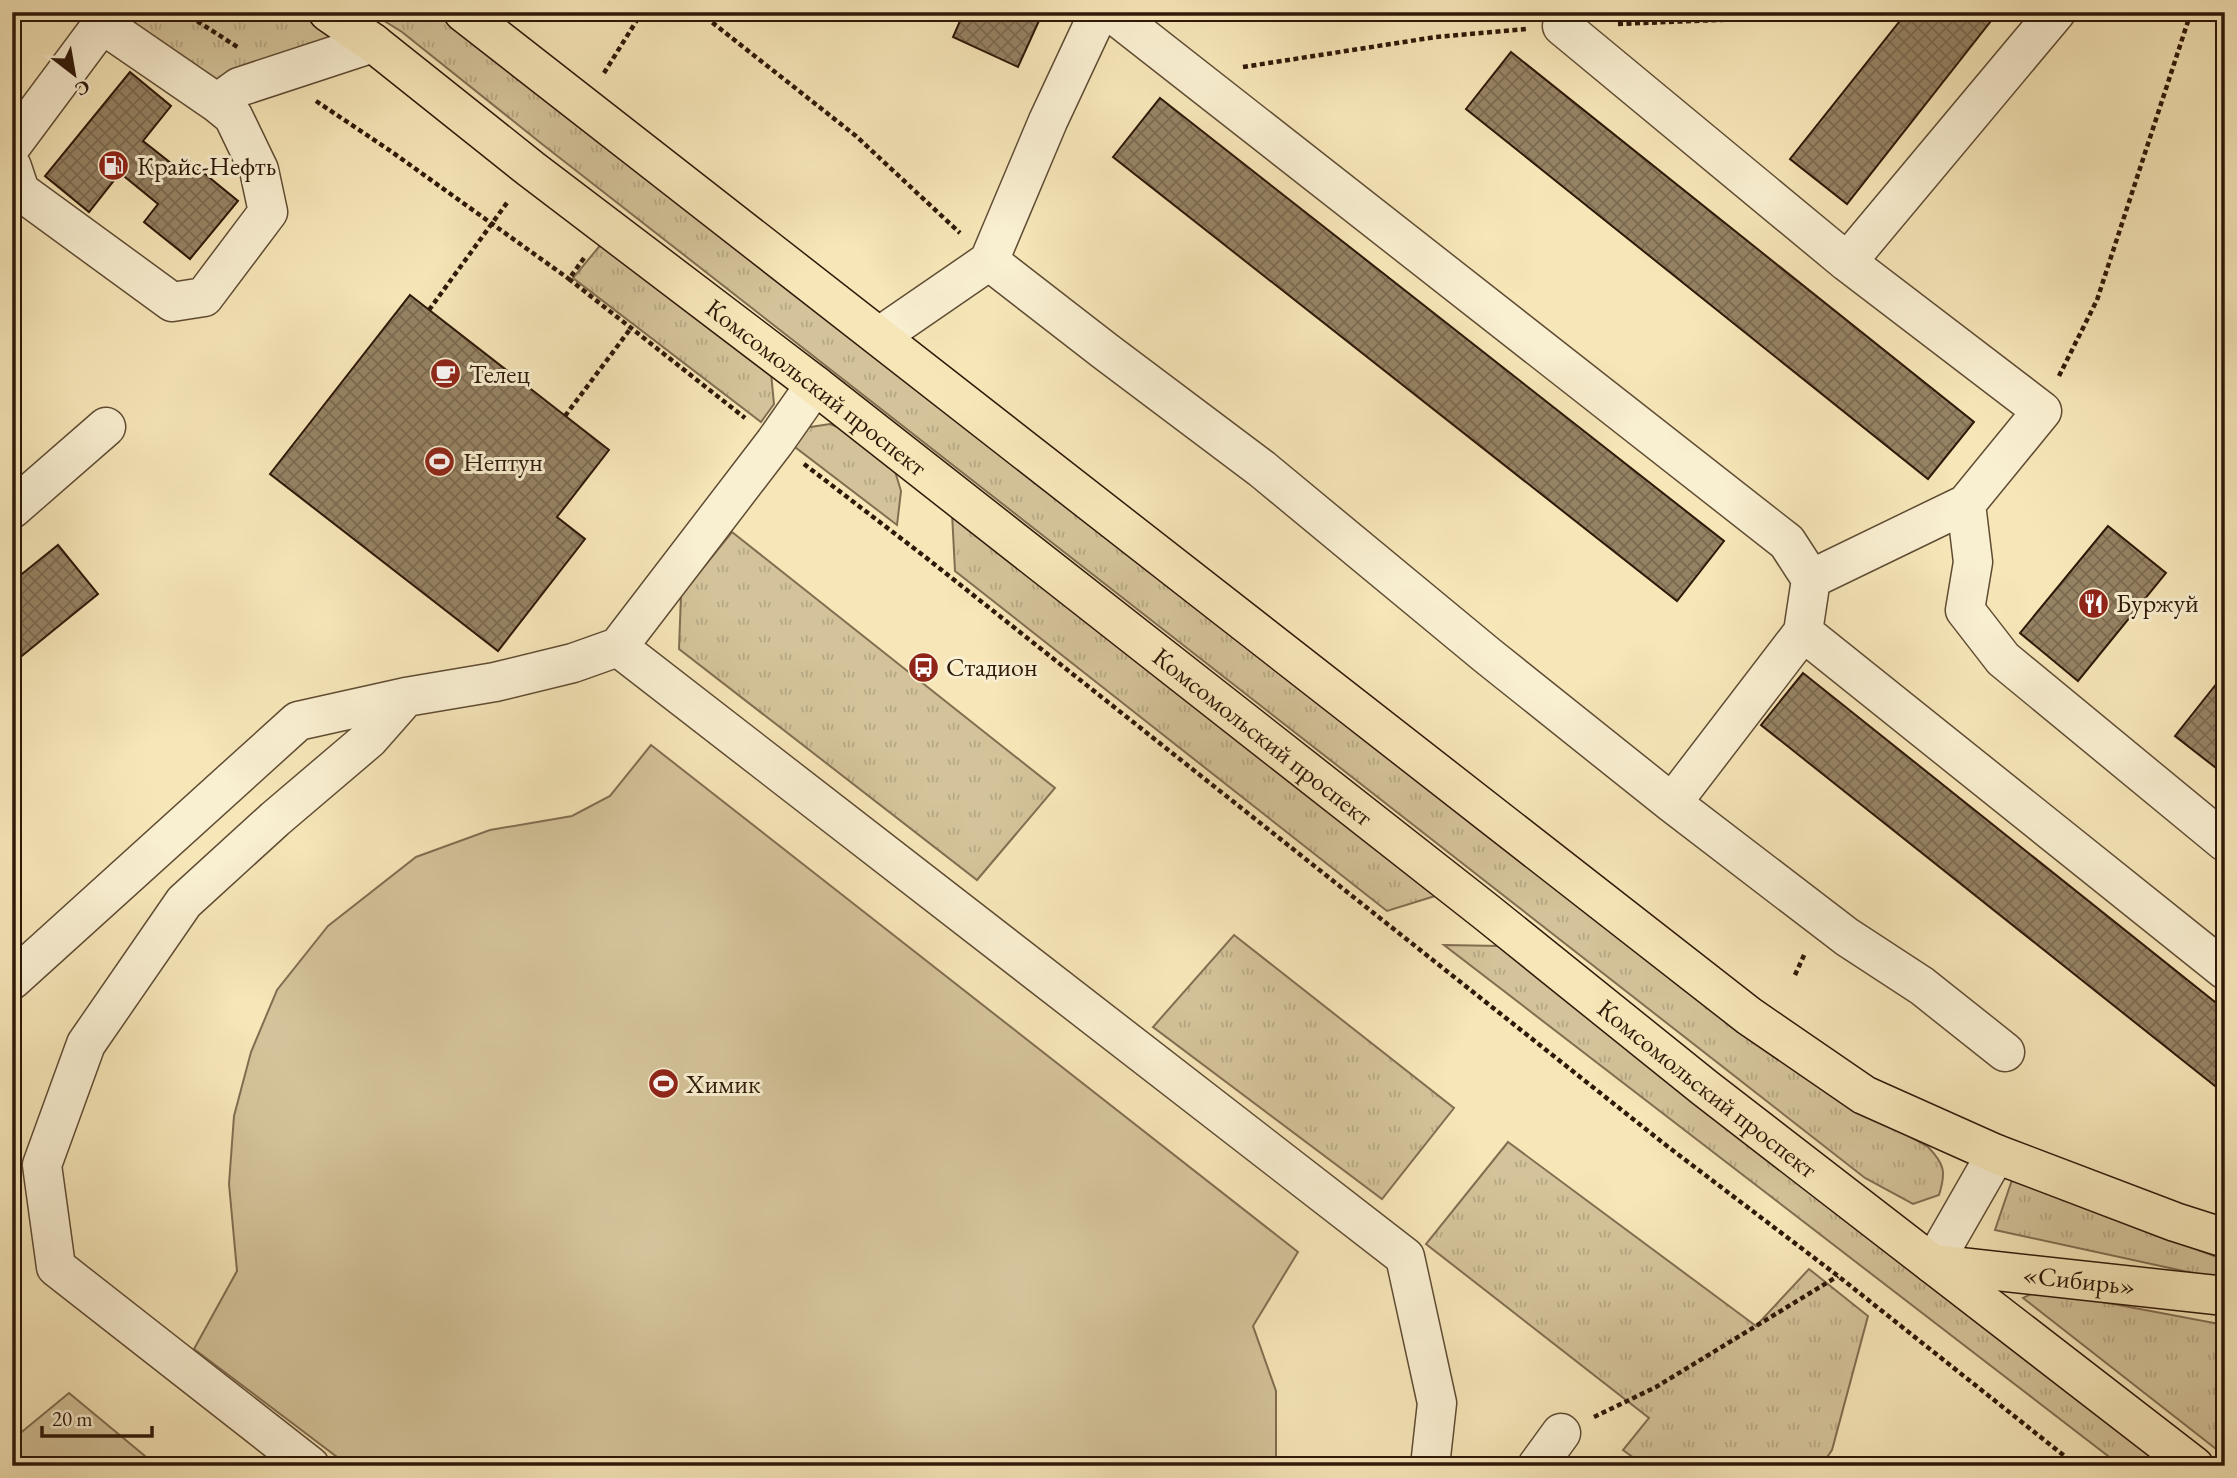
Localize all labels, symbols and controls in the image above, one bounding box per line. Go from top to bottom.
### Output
north arrow [38,38,108,108]
text: С [70,74,95,102]
fuel station icon: Крайс-Нефть [97,149,131,183]
place label: Крайс-Нефть [137,149,276,183]
street label: Комсомольский проспект [699,291,934,484]
cafe icon: Телец [429,357,463,391]
place label: Телец [469,357,530,391]
sports icon: Нептун [423,445,457,479]
place label: Нептун [463,445,543,479]
restaurant icon: Буржуй [2076,586,2110,620]
place label: Буржуй [2116,586,2199,620]
street label: Комсомольский проспект [1146,640,1380,834]
bus stop icon: Стадион [906,650,940,684]
place label: Стадион [946,650,1037,684]
street label: Комсомольский проспект [1591,991,1825,1186]
sports icon: Химик [646,1067,680,1101]
place label: Химик [685,1067,761,1101]
street label: «Сибирь» [2021,1257,2137,1303]
scale bar [42,1394,152,1438]
text: 20 m [52,1405,93,1432]

